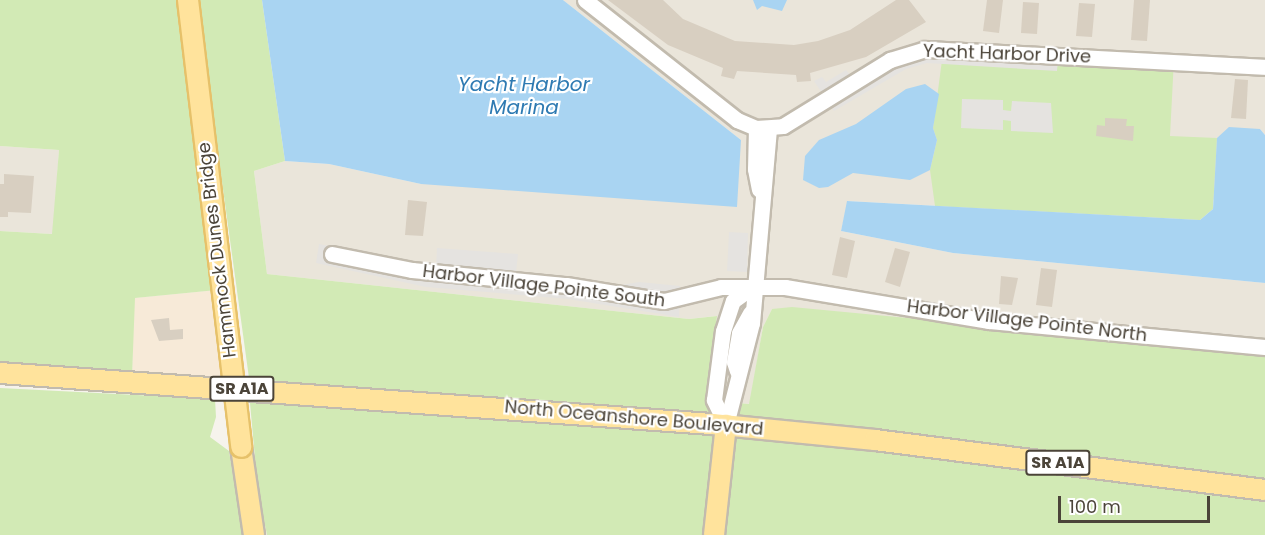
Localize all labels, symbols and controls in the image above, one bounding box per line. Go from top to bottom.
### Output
street label: Yacht Harbor Drive [923,40,1091,68]
water label: Yacht Harbor Marina [458,73,590,120]
street label: Hammock Dunes Bridge [193,141,241,359]
street label: Harbor Village Pointe South [421,260,667,312]
street label: Harbor Village Pointe North [906,296,1148,346]
road number: SR A1A [209,376,275,402]
street label: North Oceanshore Boulevard [504,396,764,440]
road number: SR A1A [1025,450,1091,476]
scale bar [1061,484,1212,522]
text: 100 m [1069,494,1121,519]

